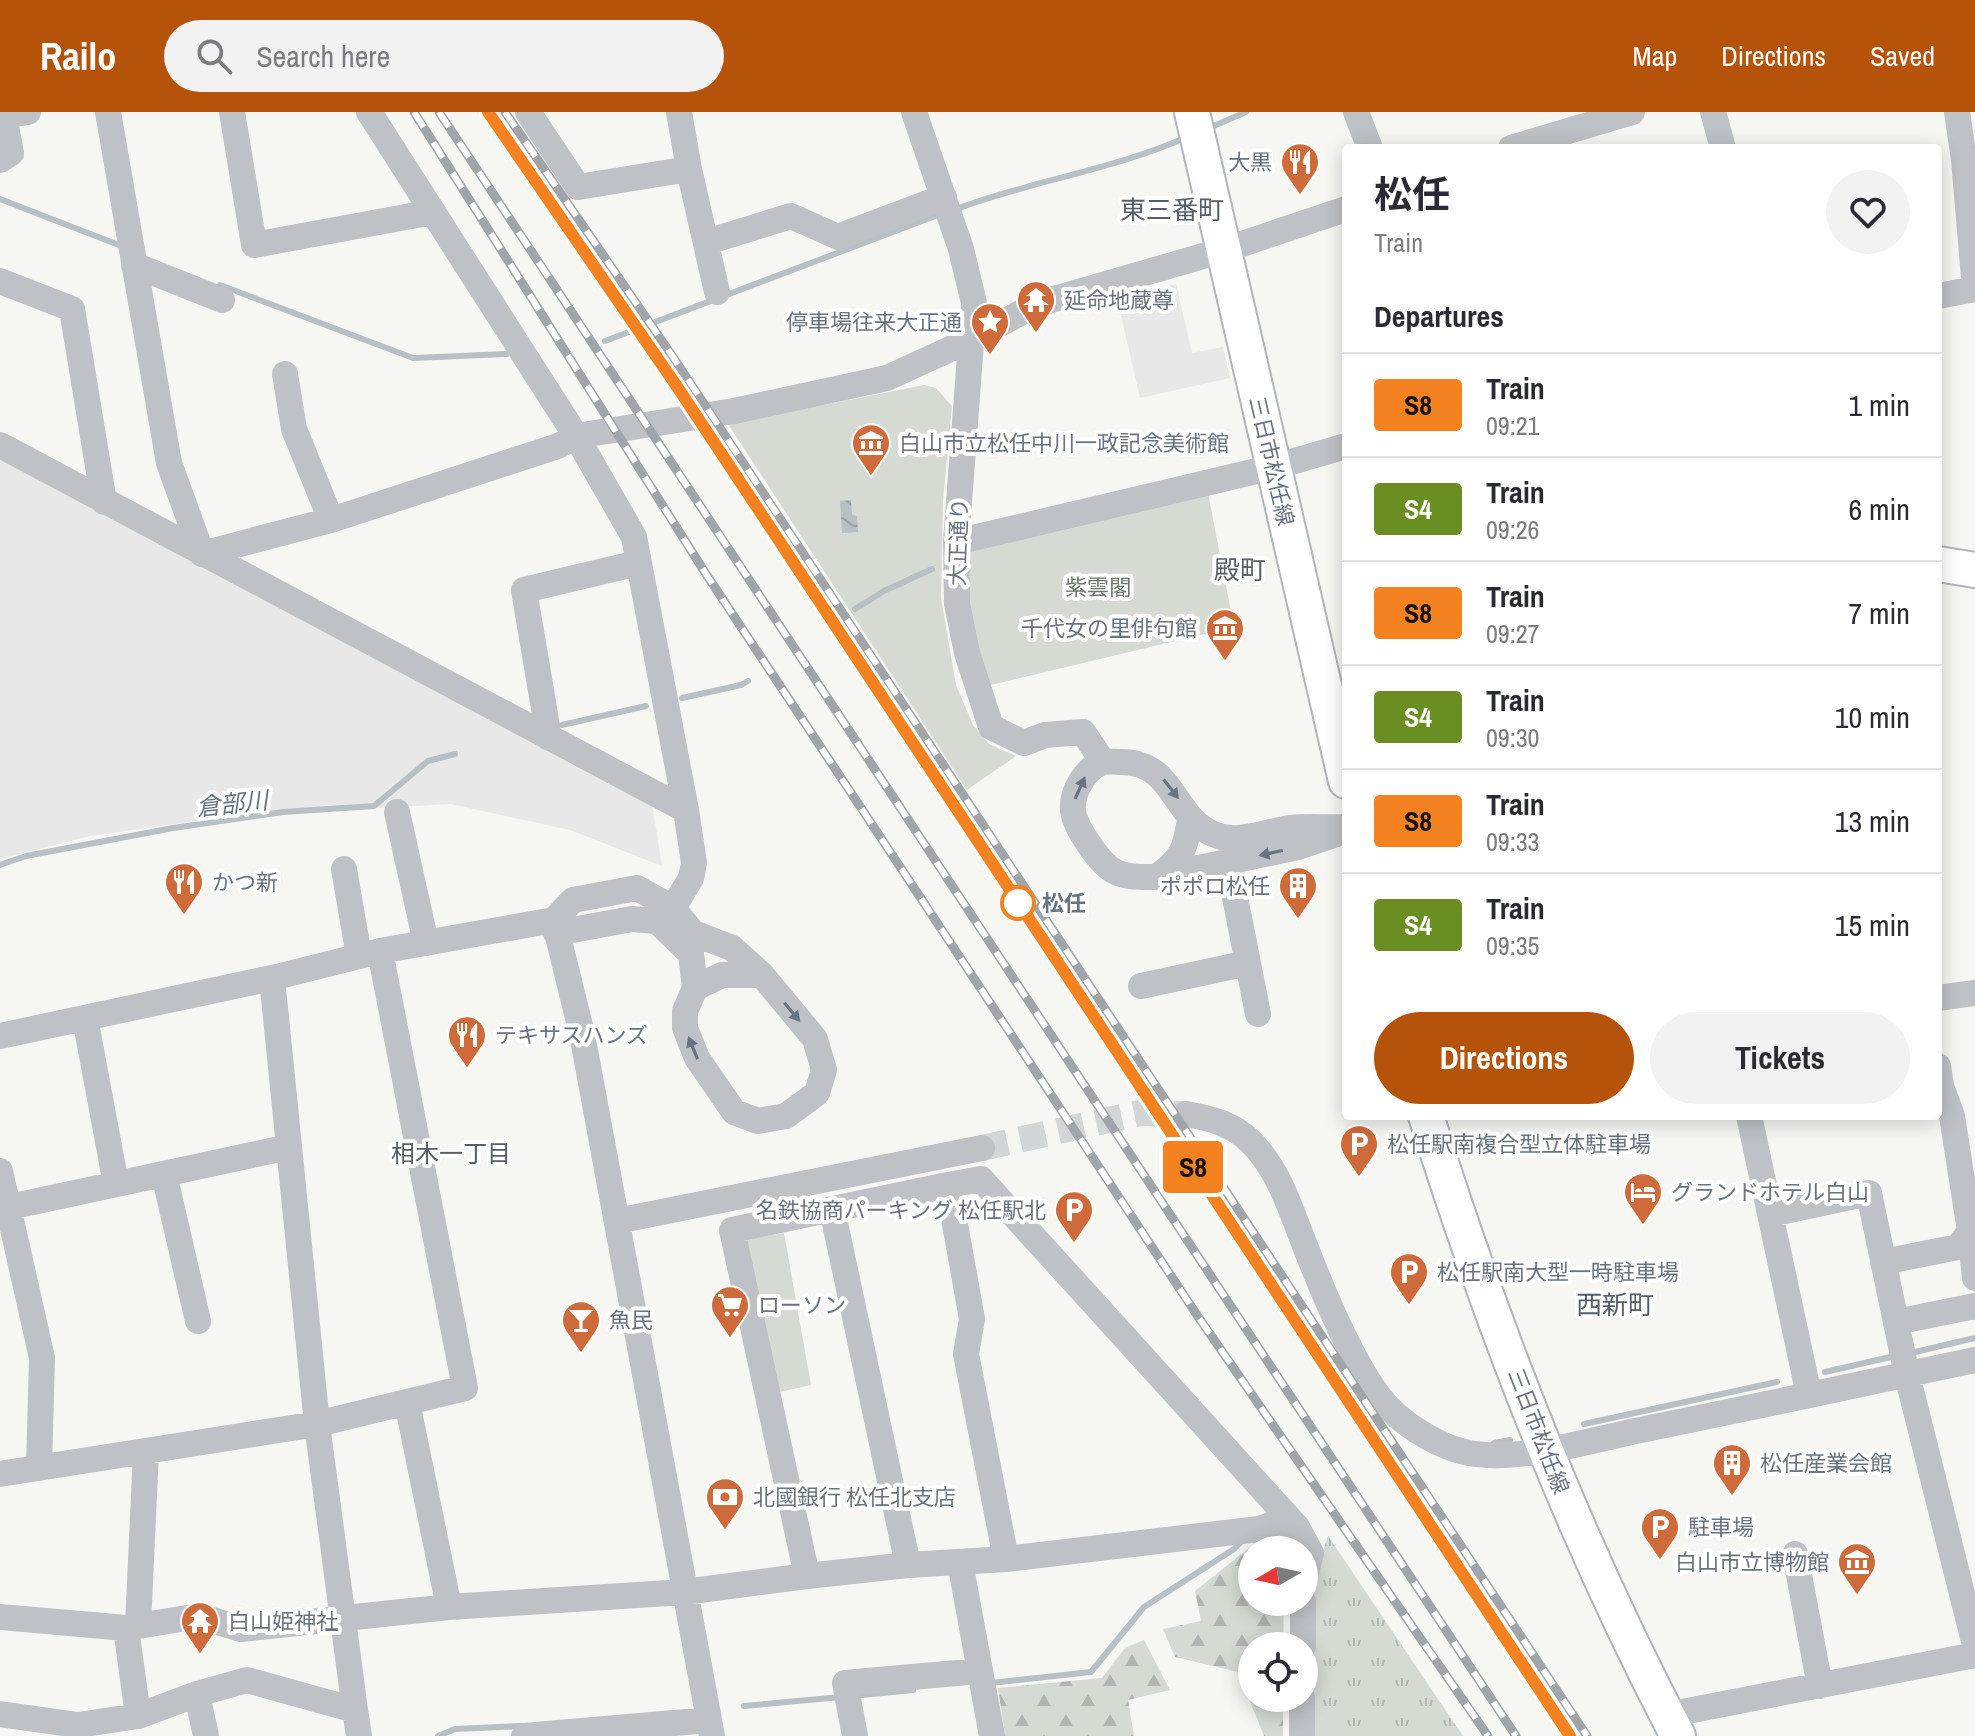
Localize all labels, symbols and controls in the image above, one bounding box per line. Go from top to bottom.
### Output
search box [164,20,724,92]
text: Railo [40,31,116,82]
icon: search [192,34,236,78]
text: Search here [256,36,390,76]
text: Map [1633,37,1677,75]
text: Directions [1721,37,1826,75]
text: Saved [1870,37,1935,75]
restaurant icon: 大黒 [1279,141,1321,196]
place label: 大黒 [1228,147,1272,177]
text: 松任 [1374,169,1450,220]
button: heart [1826,170,1910,254]
district label: 東三番町 [1120,192,1224,227]
text: Train [1374,225,1423,260]
temple icon: 延命地蔵尊 [1015,279,1057,334]
place label: 延命地蔵尊 [1064,285,1174,315]
text: Departures [1374,296,1504,336]
place icon: 停車場往来大正通 [969,301,1011,356]
place label: 停車場往来大正通 [786,307,962,337]
text: Train [1486,368,1545,408]
text: 1 min [1848,385,1910,425]
text: S8 [1404,386,1432,424]
street label: 三日市松任線 [1243,393,1301,529]
text: 09:21 [1486,408,1539,443]
museum icon: 白山市立松任中川一政記念美術館 [850,422,892,477]
place label: 白山市立松任中川一政記念美術館 [899,428,1229,458]
text: Train [1486,472,1545,512]
text: 6 min [1848,489,1910,529]
text: S4 [1404,490,1432,528]
street label: 大正通り [941,497,975,587]
text: 09:26 [1486,512,1539,547]
district label: 殿町 [1214,552,1266,587]
park label: 紫雲閣 [1065,572,1131,602]
text: Train [1486,576,1545,616]
text: 7 min [1848,593,1910,633]
text: S8 [1404,594,1432,632]
museum icon: 千代女の里俳句館 [1204,607,1246,662]
place label: 千代女の里俳句館 [1021,613,1197,643]
text: 09:27 [1486,616,1539,651]
text: Train [1486,680,1545,720]
text: 10 min [1835,697,1910,737]
text: S4 [1404,698,1432,736]
text: 09:30 [1486,720,1539,755]
one-way arrow [1073,776,1087,799]
one-way arrow [1162,779,1178,800]
water label: 倉部川 [195,783,272,823]
text: Train [1486,784,1545,824]
text: 13 min [1835,801,1910,841]
text: S8 [1404,802,1432,840]
text: 09:33 [1486,824,1539,859]
one-way arrow [1259,847,1284,860]
restaurant icon: かつ新 [163,861,205,916]
building icon: ポポロ松任 [1277,865,1319,920]
place label: かつ新 [212,867,278,897]
place label: ポポロ松任 [1160,871,1270,901]
marker: 松任 [1001,886,1035,920]
place label: 松任 [1042,888,1086,918]
text: Train [1486,888,1545,928]
text: 15 min [1835,905,1910,945]
text: S4 [1404,906,1432,944]
text: 09:35 [1486,928,1539,963]
one-way arrow [783,1002,800,1022]
button: Directions [1374,1012,1634,1104]
button: Tickets [1650,1012,1910,1104]
restaurant icon: テキサスハンズ [446,1014,488,1069]
place label: テキサスハンズ [495,1020,648,1050]
one-way arrow [686,1036,699,1060]
parking icon: 松任駅南複合型立体駐車場 [1338,1123,1380,1178]
place label: 松任駅南複合型立体駐車場 [1387,1129,1651,1159]
district label: 相木一丁目 [391,1137,511,1169]
line badge: S8 [1157,1141,1229,1193]
text: S8 [1179,1148,1207,1186]
hotel icon: グランドホテル白山 [1622,1171,1664,1226]
place label: グランドホテル白山 [1671,1177,1869,1207]
parking icon: 名鉄協商パーキング 松任駅北 [1053,1189,1095,1244]
place label: 名鉄協商パーキング 松任駅北 [756,1195,1046,1225]
parking icon: 松任駅南大型一時駐車場 [1388,1251,1430,1306]
place label: 松任駅南大型一時駐車場 [1437,1257,1679,1287]
supermarket icon: ローソン [709,1284,751,1339]
district label: 西新町 [1576,1287,1654,1322]
place label: ローソン [758,1290,846,1320]
bar icon: 魚民 [560,1299,602,1354]
place label: 魚民 [609,1305,653,1335]
street label: 三日市松任線 [1501,1364,1577,1498]
building icon: 松任産業会館 [1711,1442,1753,1497]
place label: 松任産業会館 [1760,1448,1892,1478]
bank icon: 北國銀行 松任北支店 [704,1476,746,1531]
place label: 北國銀行 松任北支店 [753,1482,956,1512]
parking icon: 駐車場 [1639,1506,1681,1561]
place label: 駐車場 [1688,1512,1754,1542]
north arrow [1238,1536,1318,1616]
map controls [1238,1536,1318,1712]
museum icon: 白山市立博物館 [1836,1541,1878,1596]
place label: 白山市立博物館 [1675,1547,1829,1577]
temple icon: 白山姫神社 [179,1600,221,1655]
place label: 白山姫神社 [228,1606,338,1636]
button: locate [1238,1632,1318,1712]

